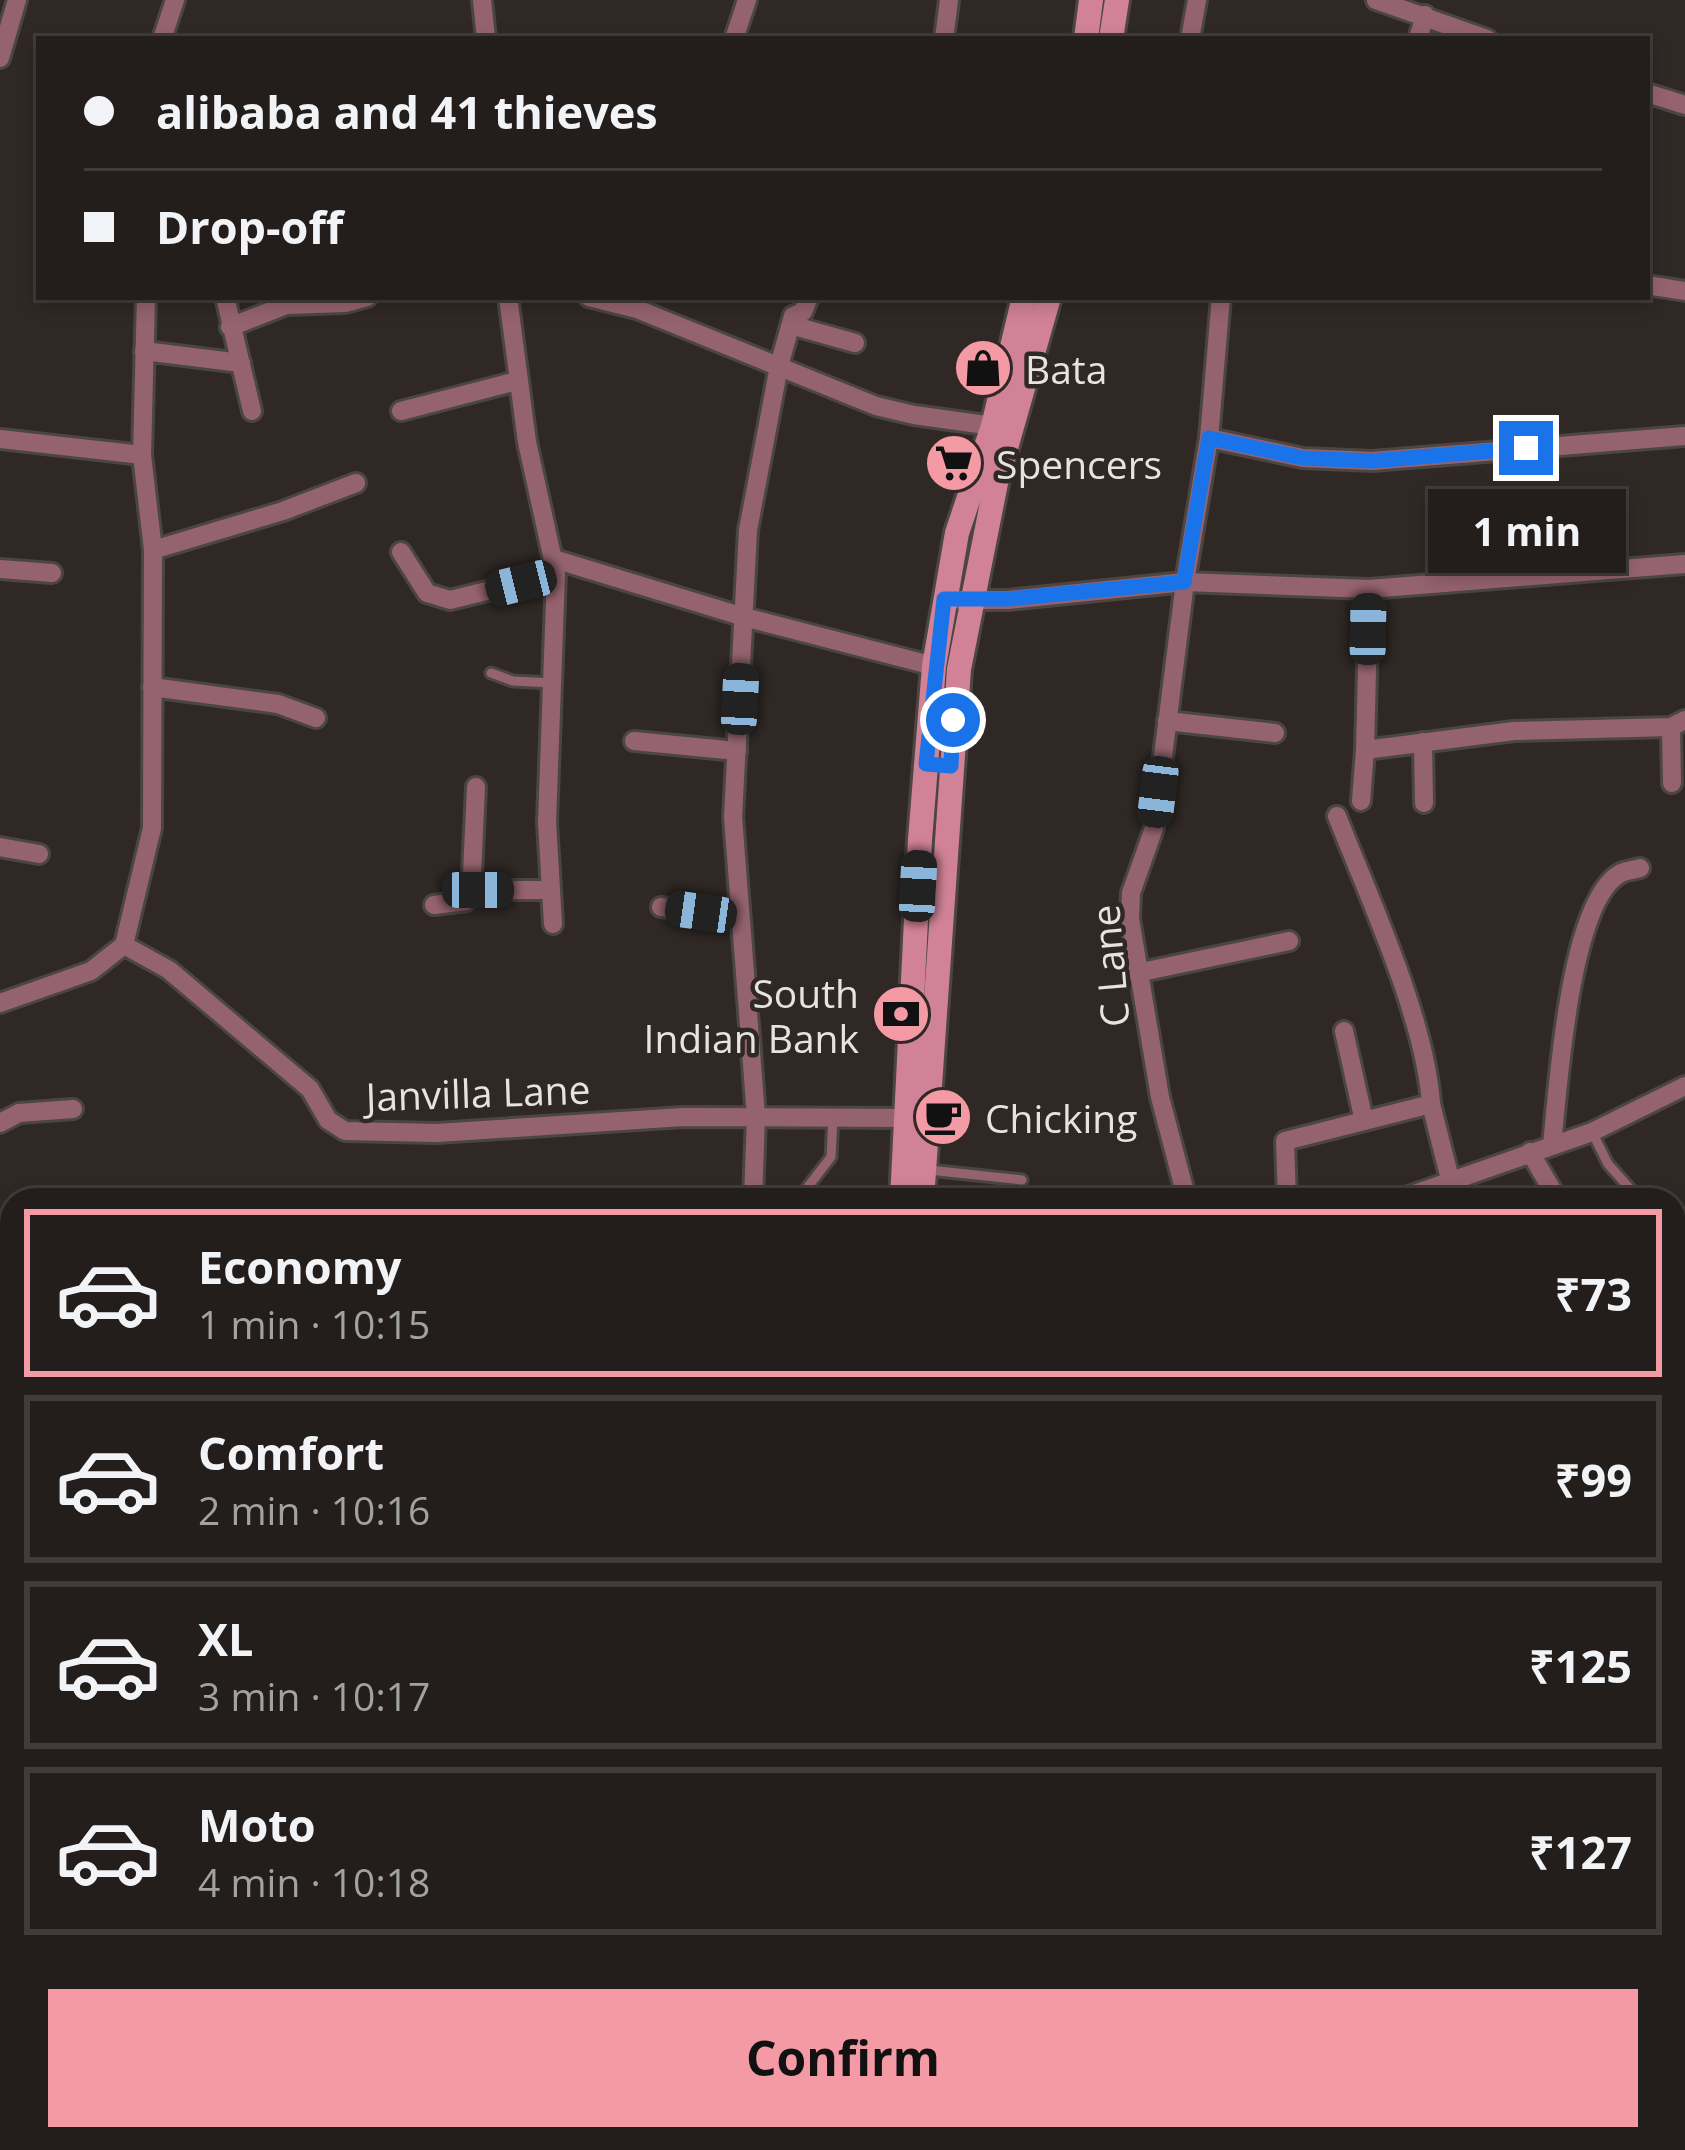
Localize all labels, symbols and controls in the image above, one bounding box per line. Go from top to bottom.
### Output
text: alibaba and 41 thieves [156,81,658,142]
text: Drop-off [156,196,343,257]
shop icon: Bata [952,337,1014,399]
place label: Bata [1025,342,1107,395]
route end [1499,421,1553,475]
supermarket icon: Spencers [923,432,985,494]
place label: Spencers [996,437,1162,490]
callout: 1 min [1427,490,1625,574]
text: 1 min [1473,504,1581,557]
car [482,557,560,609]
car [1349,593,1387,665]
car [720,662,760,736]
route start [926,693,980,747]
car [1136,754,1180,830]
car [898,849,938,923]
car [442,872,514,908]
car [663,889,739,935]
street label: C Lane [1077,903,1141,1029]
place label: South Indian Bank [643,966,860,1064]
bank icon: South Indian Bank [870,983,932,1045]
street label: Janvilla Lane [361,1062,591,1123]
cafe icon: Chicking [912,1086,974,1148]
place label: Chicking [985,1091,1137,1144]
text: Economy [198,1236,401,1297]
icon: car [54,1239,162,1347]
text: ₹73 [1555,1263,1632,1324]
text: 1 min · 10:15 [198,1297,430,1350]
text: Comfort [198,1422,384,1483]
icon: car [54,1425,162,1533]
text: ₹99 [1555,1449,1632,1510]
text: 2 min · 10:16 [198,1483,430,1536]
text: XL [198,1608,253,1669]
icon: car [54,1611,162,1719]
text: ₹125 [1529,1635,1632,1696]
text: 3 min · 10:17 [198,1669,430,1722]
text: Moto [198,1794,316,1855]
icon: car [54,1797,162,1905]
text: ₹127 [1529,1821,1632,1882]
text: 4 min · 10:18 [198,1855,430,1908]
button: Confirm [48,1989,1638,2127]

